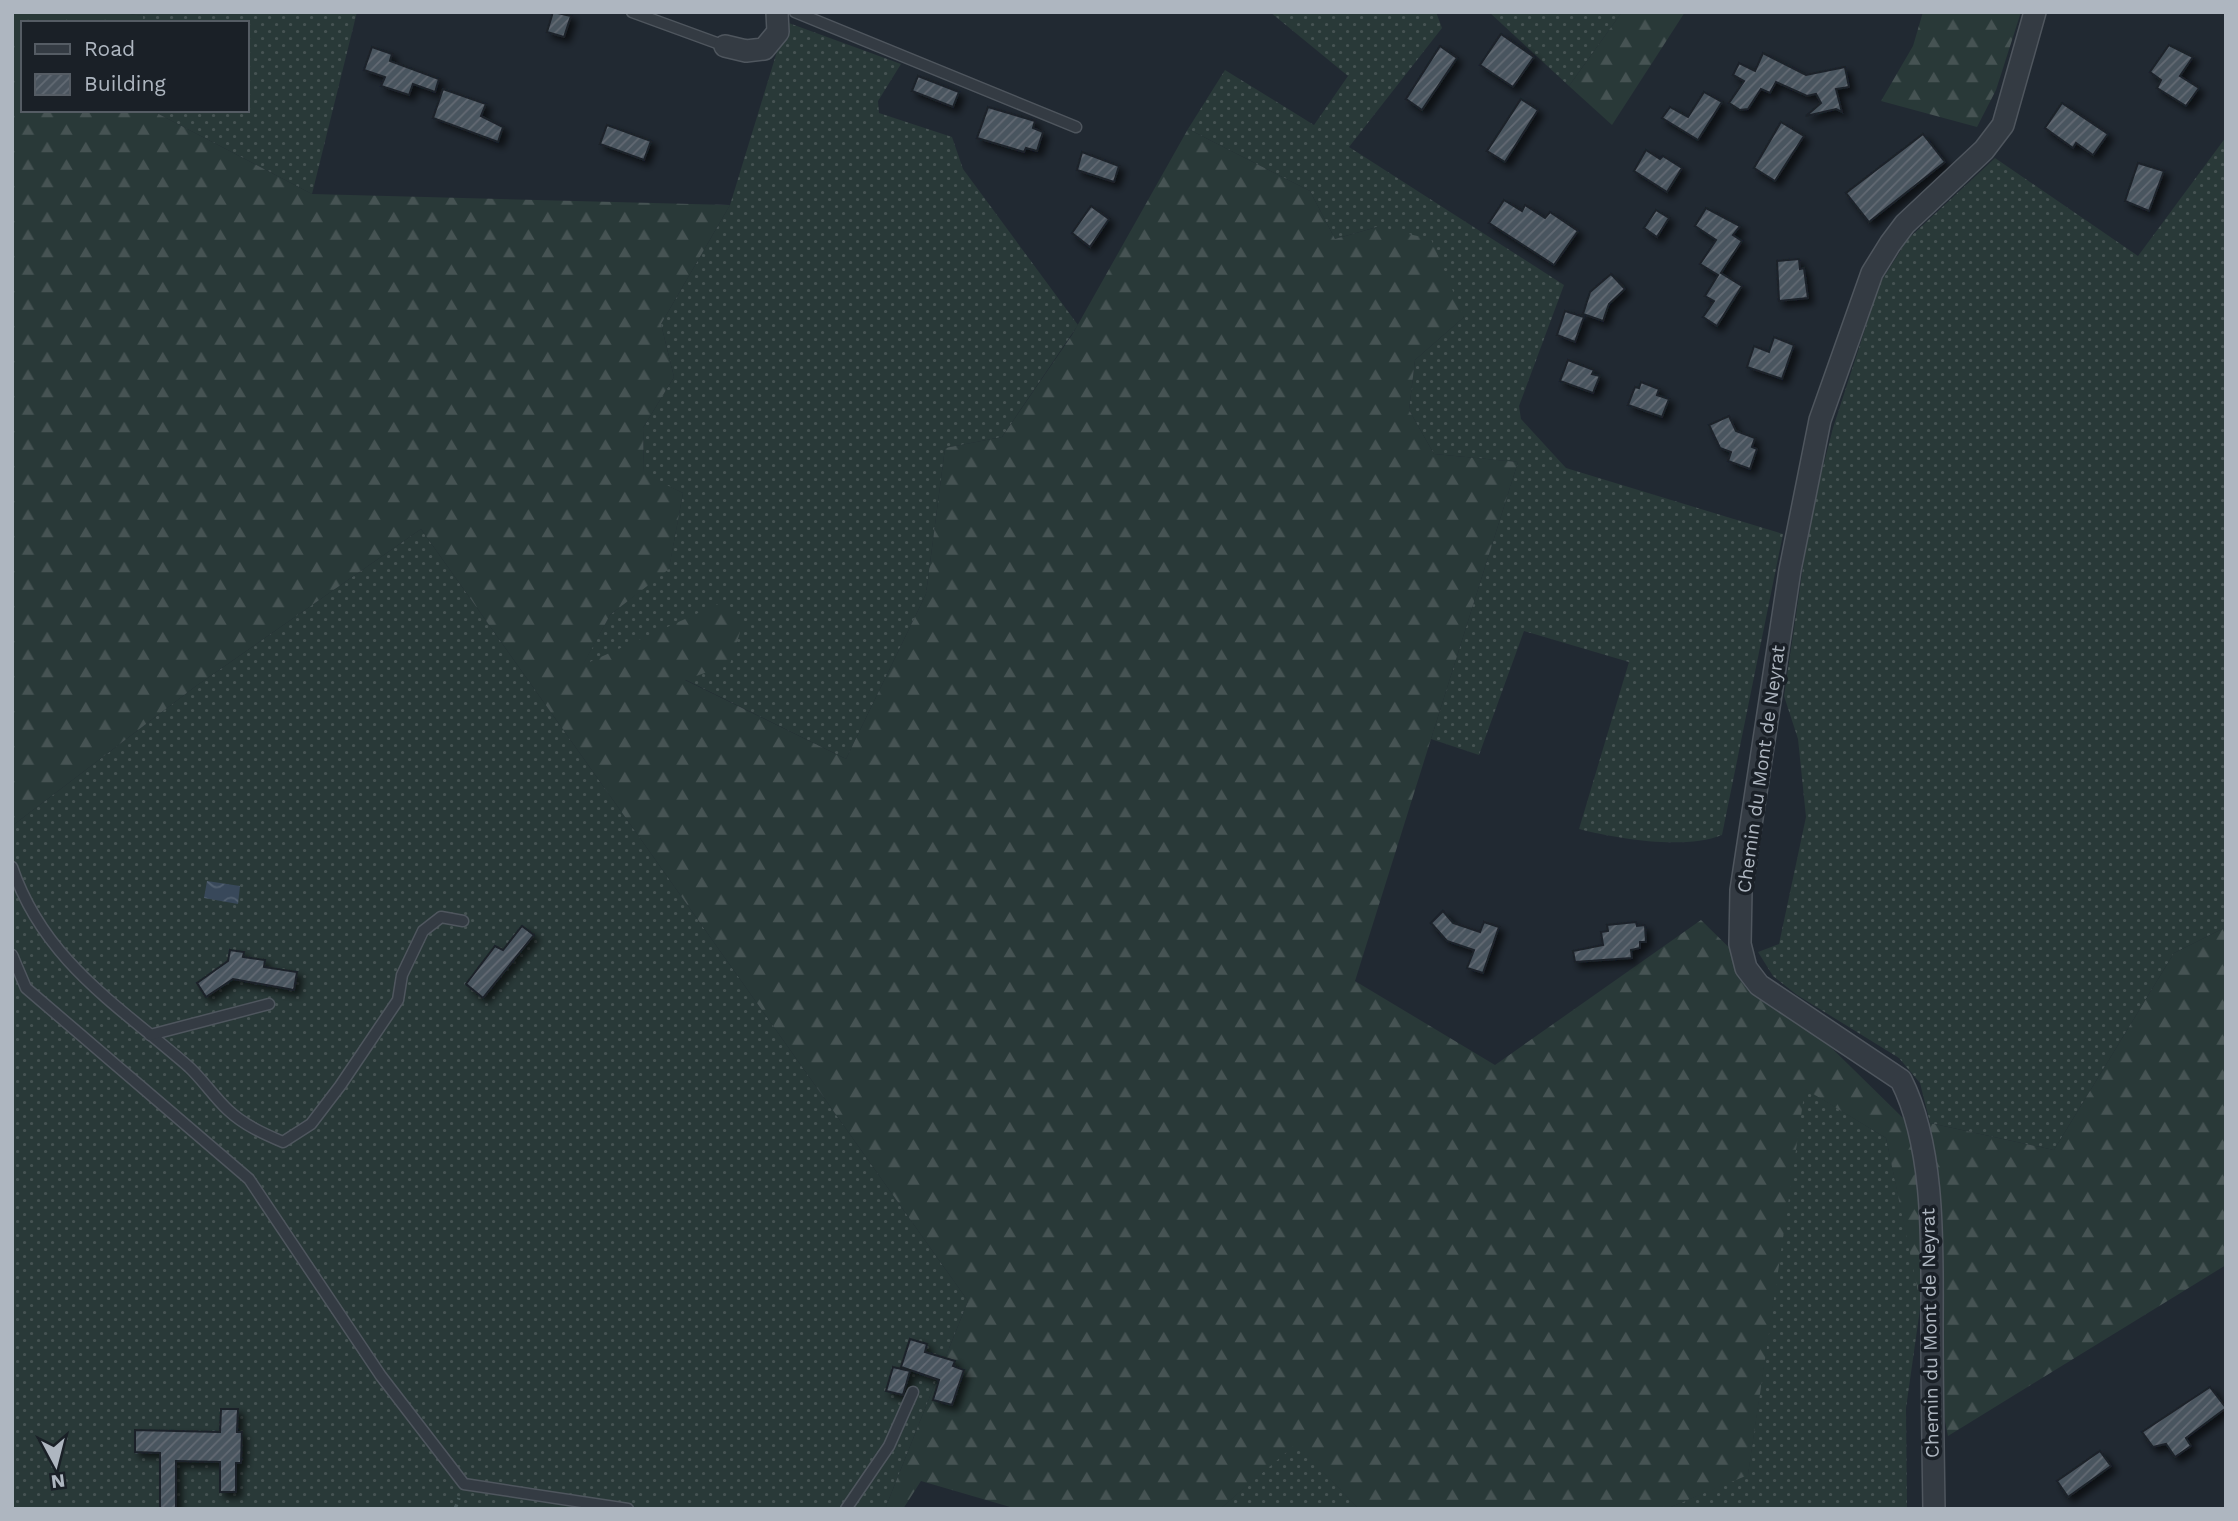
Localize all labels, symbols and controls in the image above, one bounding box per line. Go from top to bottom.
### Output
legend [21,21,248,112]
text: Road [84,36,135,61]
text: Building [84,71,166,96]
street label: Chemin du Mont de Neyrat [1732,644,1790,894]
street label: Chemin du Mont de Neyrat [1916,1208,1944,1458]
north arrow [21,1430,91,1500]
text: N [50,1469,66,1494]

